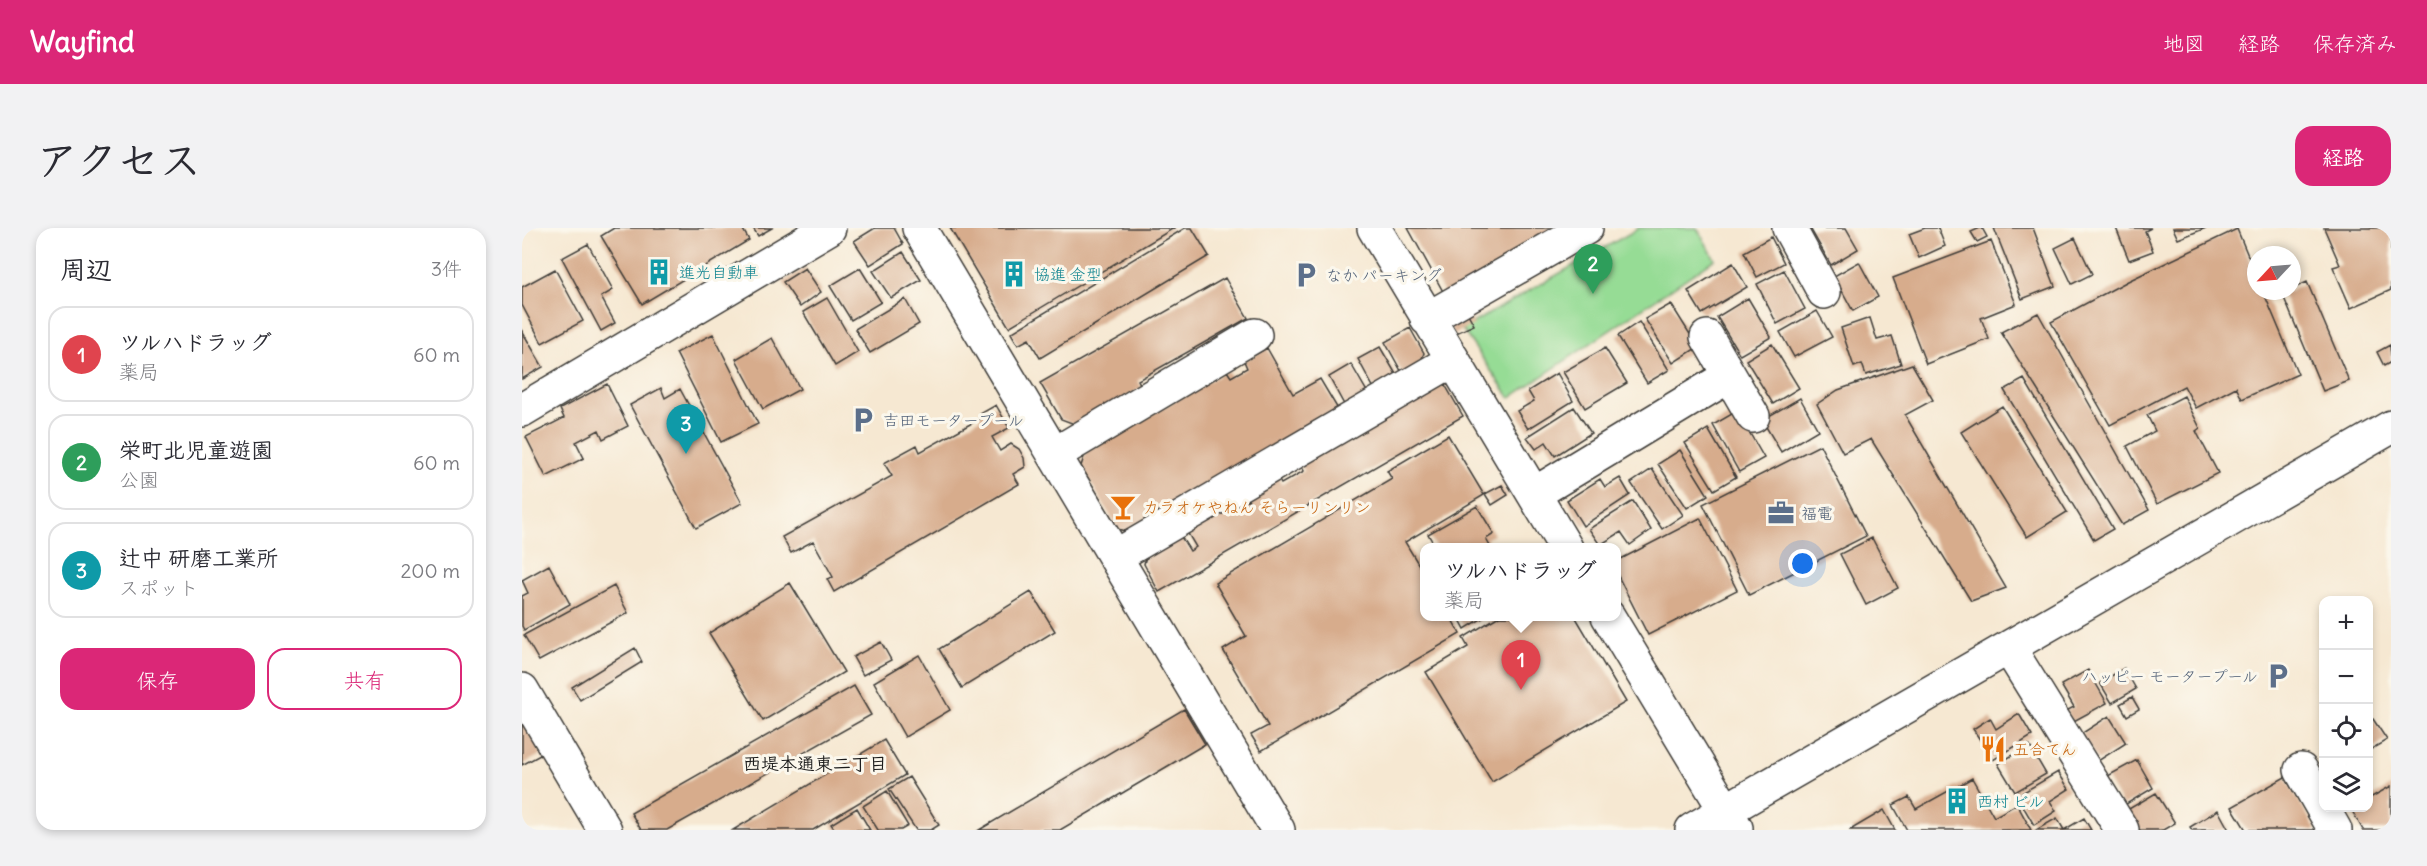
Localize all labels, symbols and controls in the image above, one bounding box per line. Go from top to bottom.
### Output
text: Wayfind [30,24,134,60]
text: 地図 [2163,30,2205,57]
text: 経路 [2238,30,2280,57]
text: 保存済み [2313,30,2397,57]
button: 経路 [2295,126,2391,186]
text: アクセス [36,134,201,186]
pin: 2 [1574,244,1612,294]
north arrow [2247,246,2301,300]
text: 周辺 [60,253,112,286]
text: 3件 [431,256,462,281]
building icon: 進光自動車 [644,257,674,287]
building icon: 協進 金型 [999,259,1029,289]
parking icon: なか パーキング [1291,260,1321,290]
place label: 進光自動車 [679,262,759,282]
place label: 協進 金型 [1034,264,1102,284]
place label: なか パーキング [1326,265,1442,285]
text: ツルハドラッグ [119,328,272,356]
text: 1 [78,342,85,367]
text: 60 m [413,342,460,367]
text: 薬局 [119,359,159,384]
pin: 3 [666,404,706,454]
parking icon: 吉田モータープール [848,405,878,435]
place label: 吉田モータープール [883,410,1024,430]
text: 栄町北児童遊園 [119,436,273,464]
text: 2 [76,450,87,475]
text: 60 m [413,450,460,475]
text: 公園 [119,467,159,492]
bar icon: カラオケやねん そらーリンリン [1108,492,1138,522]
place label: カラオケやねん そらーリンリン [1143,497,1371,517]
office icon: 福電 [1766,498,1796,528]
place label: 福電 [1801,503,1833,523]
popup [1420,543,1621,621]
text: 辻中 研磨工業所 [119,544,278,572]
your location [1788,549,1817,578]
text: ツルハドラッグ [1444,556,1597,584]
text: 3 [76,558,87,583]
text: 200 m [400,558,460,583]
text: スポット [119,575,199,600]
text: 薬局 [1444,587,1484,612]
map controls [2319,596,2373,812]
button: + [2319,596,2373,650]
pin: 1 [1502,640,1540,690]
button: 保存 [60,648,255,710]
button: 共有 [267,648,462,710]
button: − [2319,650,2373,704]
parking icon: ハッピー モータープール [2263,661,2293,691]
place label: ハッピー モータープール [2082,666,2258,686]
button: locate [2319,704,2373,758]
restaurant icon: 五合てん [1978,734,2008,764]
place label: 五合てん [2013,739,2077,759]
district label: 西堤本通東二丁目 [743,752,887,775]
button: layers [2319,758,2373,812]
building icon: 西村 ビル [1942,786,1972,816]
place label: 西村 ビル [1977,791,2045,811]

